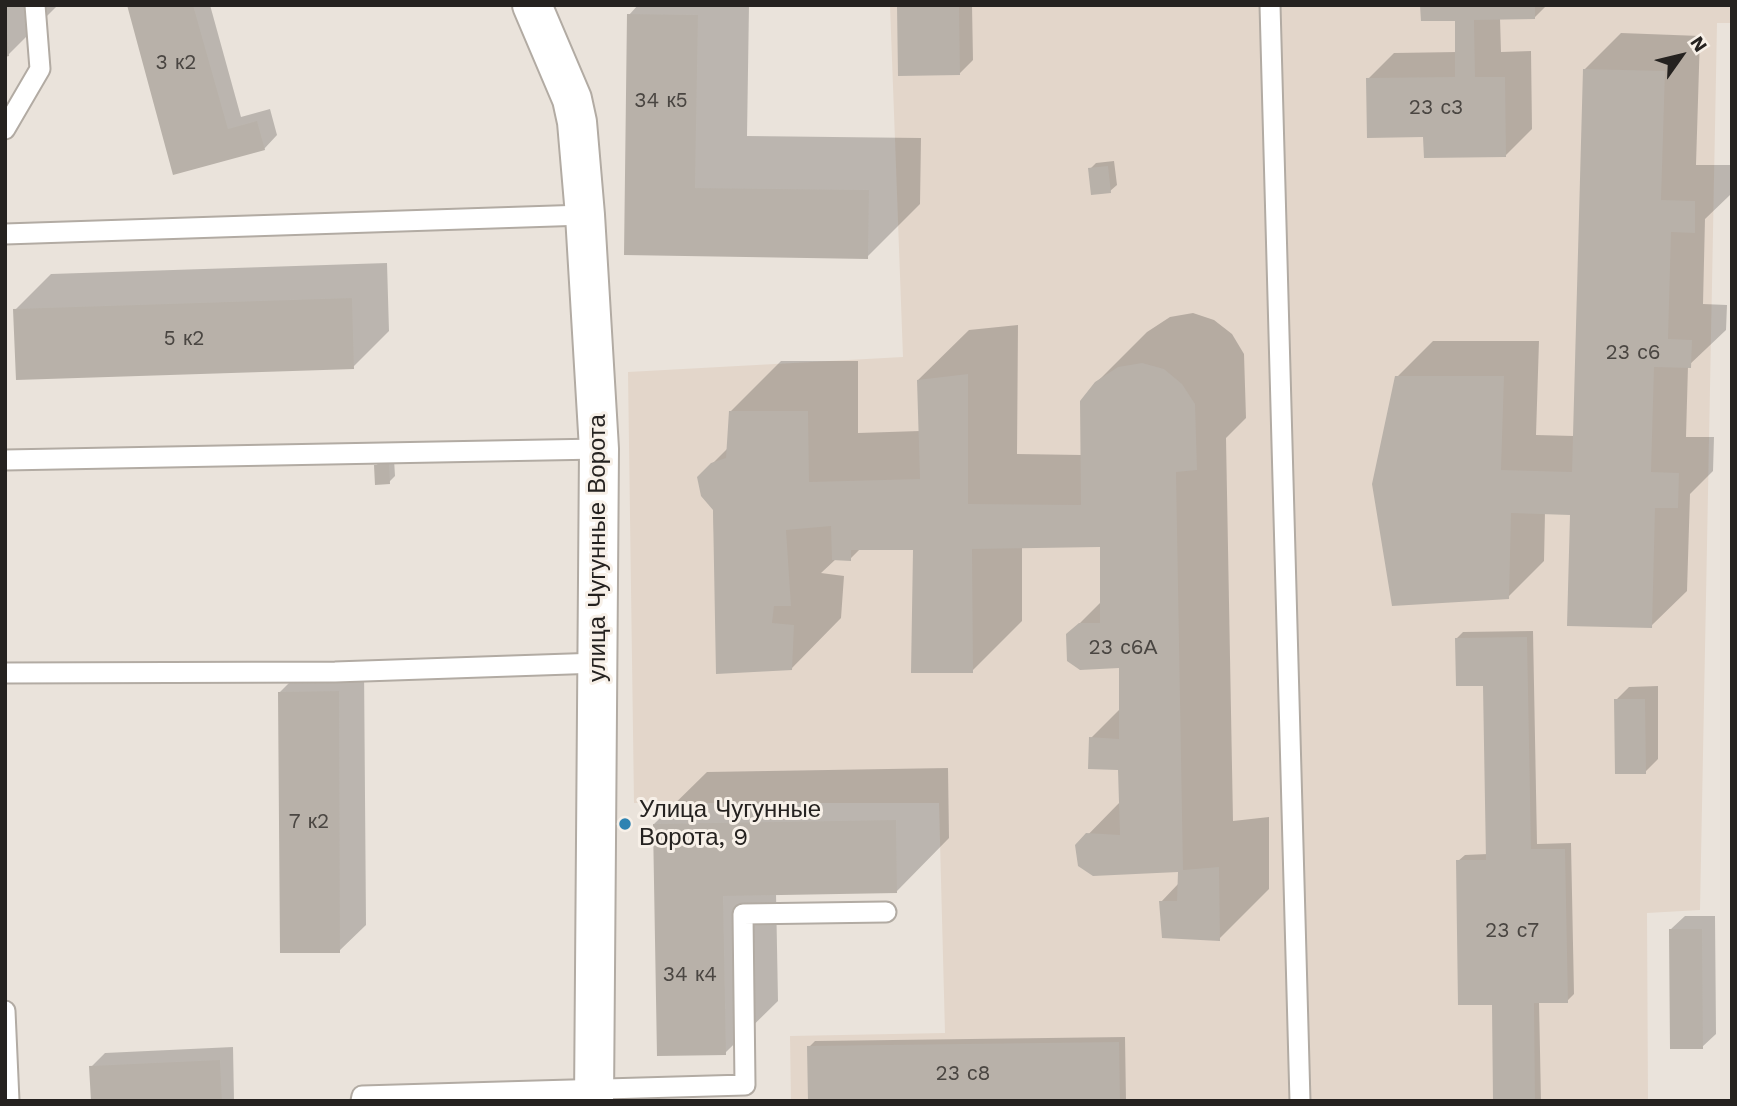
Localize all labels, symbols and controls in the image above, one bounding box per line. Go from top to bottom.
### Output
north arrow [1646,21,1716,91]
text: N [1685,32,1712,56]
house number: 3 к2 [156,50,196,76]
house number: 34 к5 [634,88,688,114]
house number: 23 с3 [1409,95,1463,121]
house number: 5 к2 [164,326,204,352]
house number: 23 с6 [1606,340,1660,366]
street label: улица Чугунные Ворота [584,414,612,682]
house number: 23 с6А [1089,635,1157,661]
place label: Улица Чугунные Ворота, 9 [639,796,821,852]
house number: 7 к2 [289,809,329,835]
marker: Улица Чугунные Ворота, 9 [617,816,633,832]
house number: 23 с7 [1485,918,1539,944]
house number: 34 к4 [663,962,717,988]
house number: 23 с8 [935,1061,991,1087]

